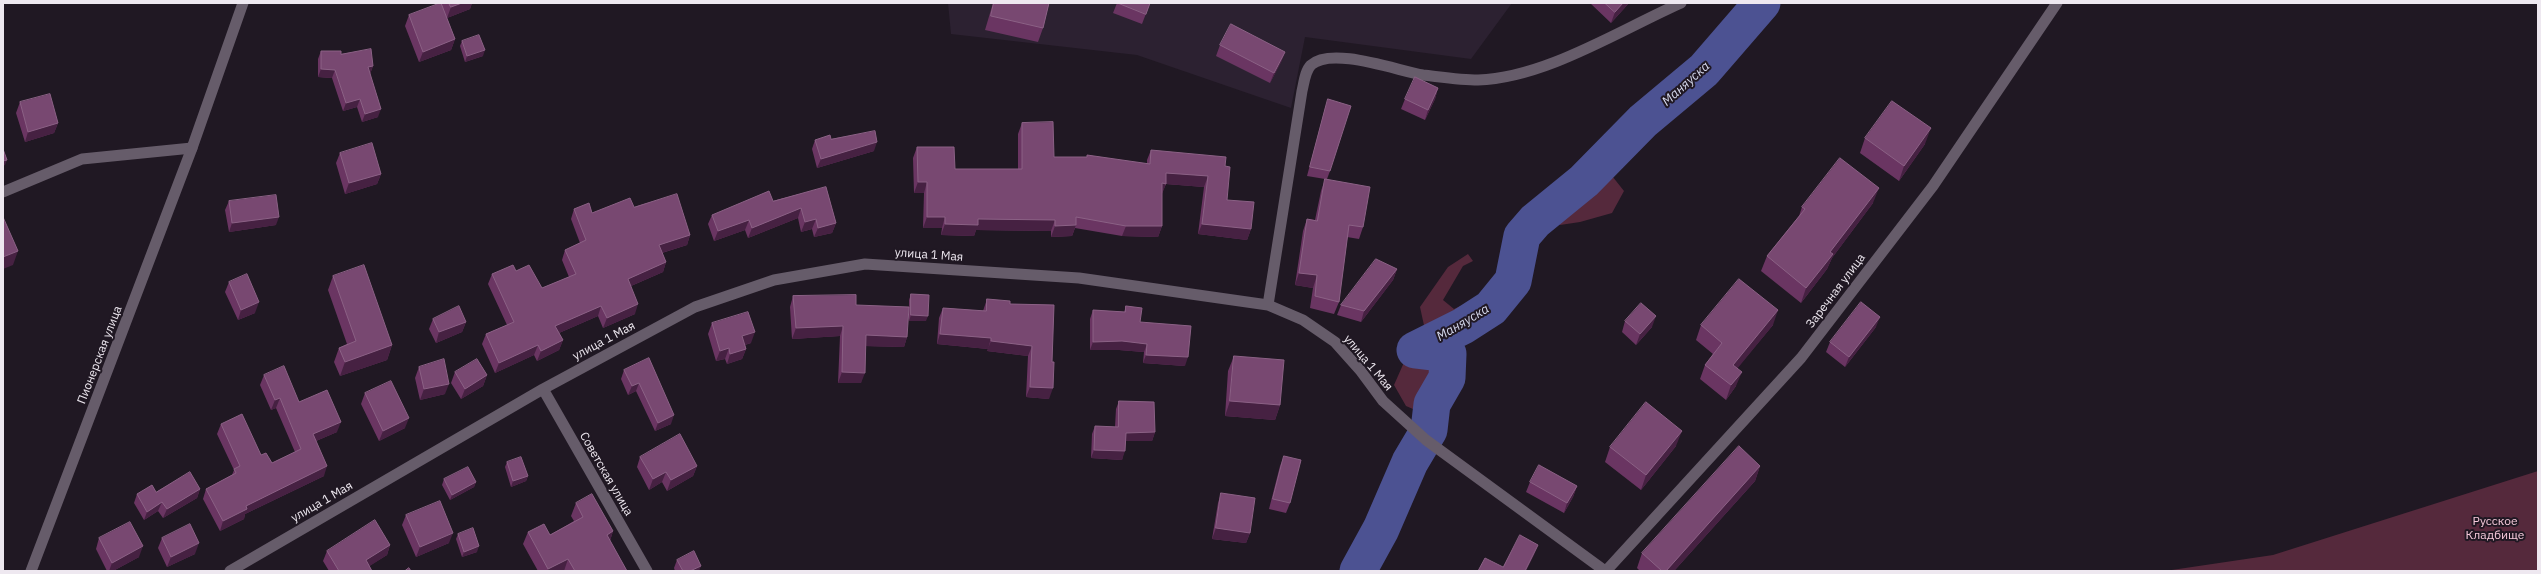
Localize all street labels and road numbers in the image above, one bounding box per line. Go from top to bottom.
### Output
street label: улица 1 Мая [894,245,964,265]
street label: Заречная улица [1803,251,1869,331]
street label: Пионерская улица [75,304,125,406]
street label: улица 1 Мая [570,319,638,363]
street label: улица 1 Мая [1340,332,1396,394]
street label: Советская улица [576,430,636,518]
street label: улица 1 Мая [289,479,355,525]

